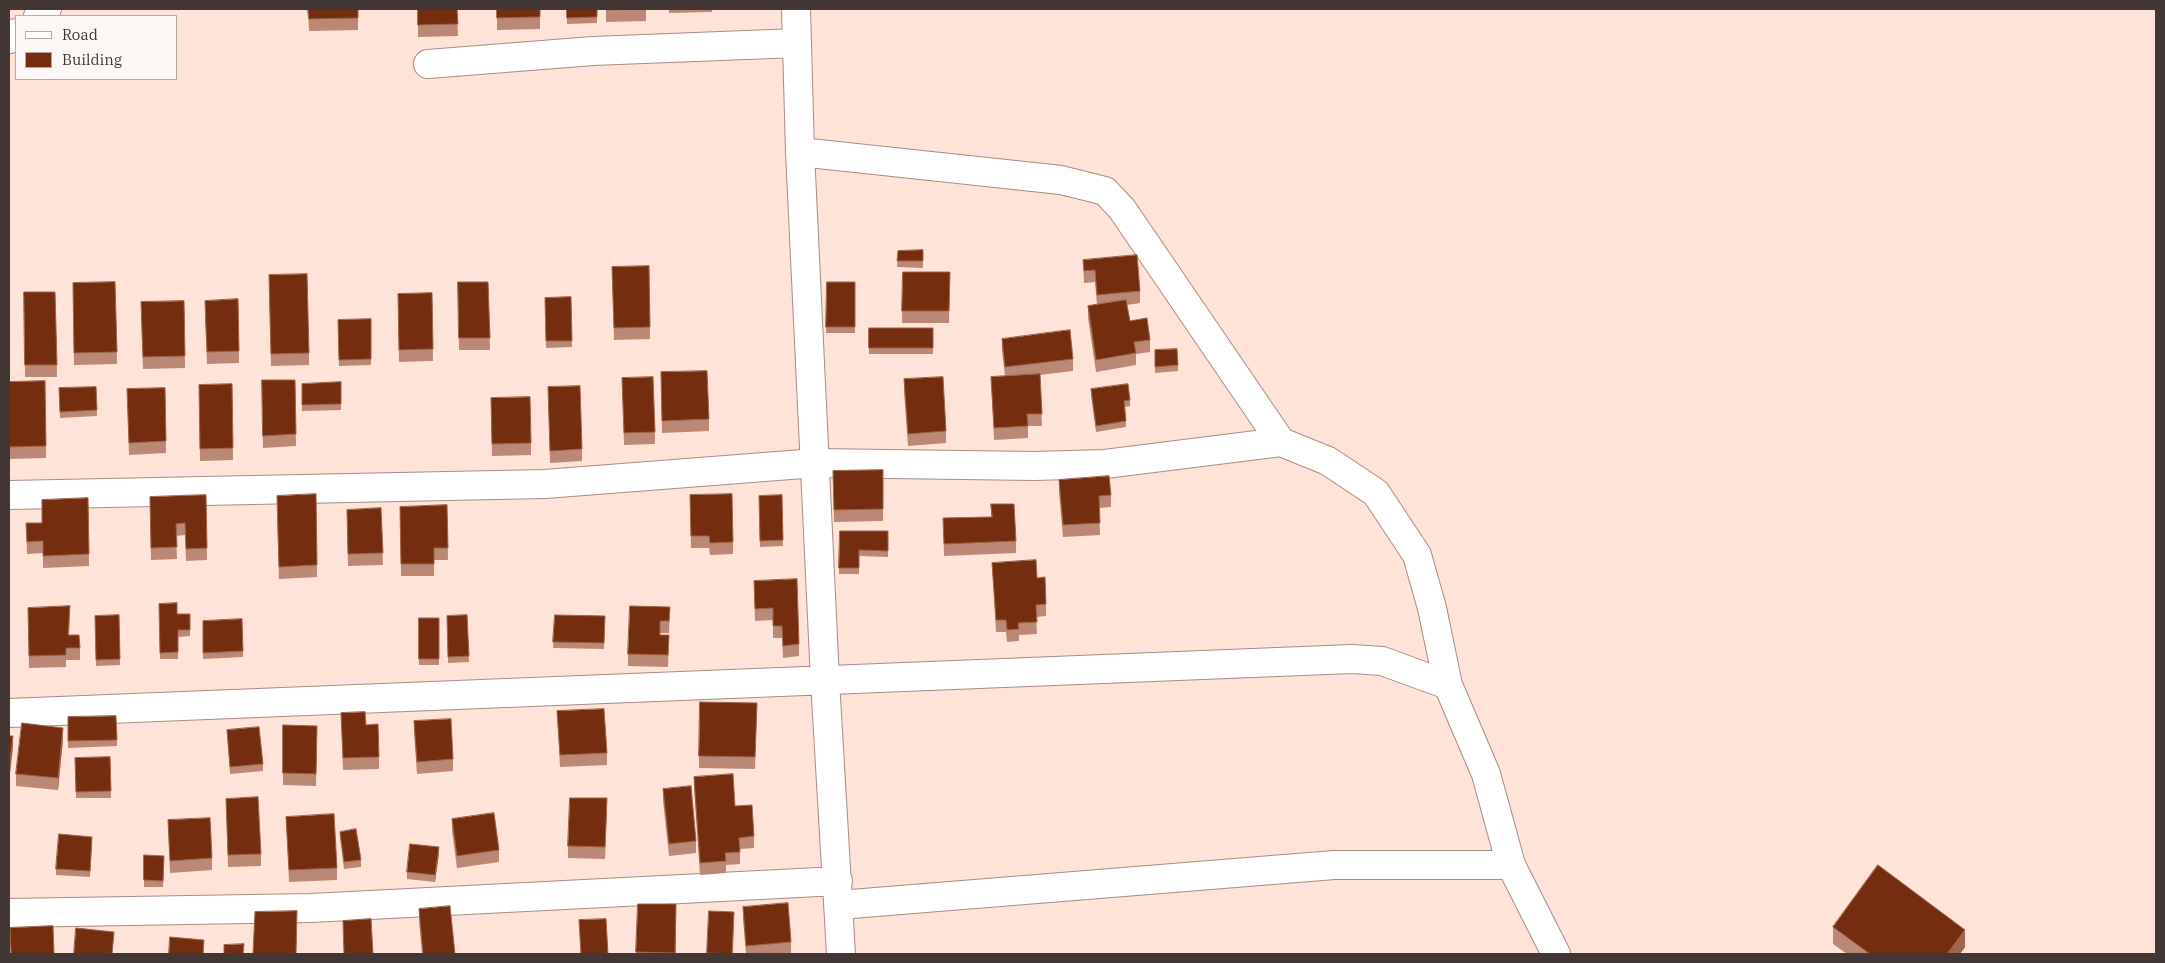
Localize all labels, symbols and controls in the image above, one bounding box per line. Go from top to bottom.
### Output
legend [15,15,178,80]
text: Road [62,25,98,44]
text: Building [62,50,122,69]

